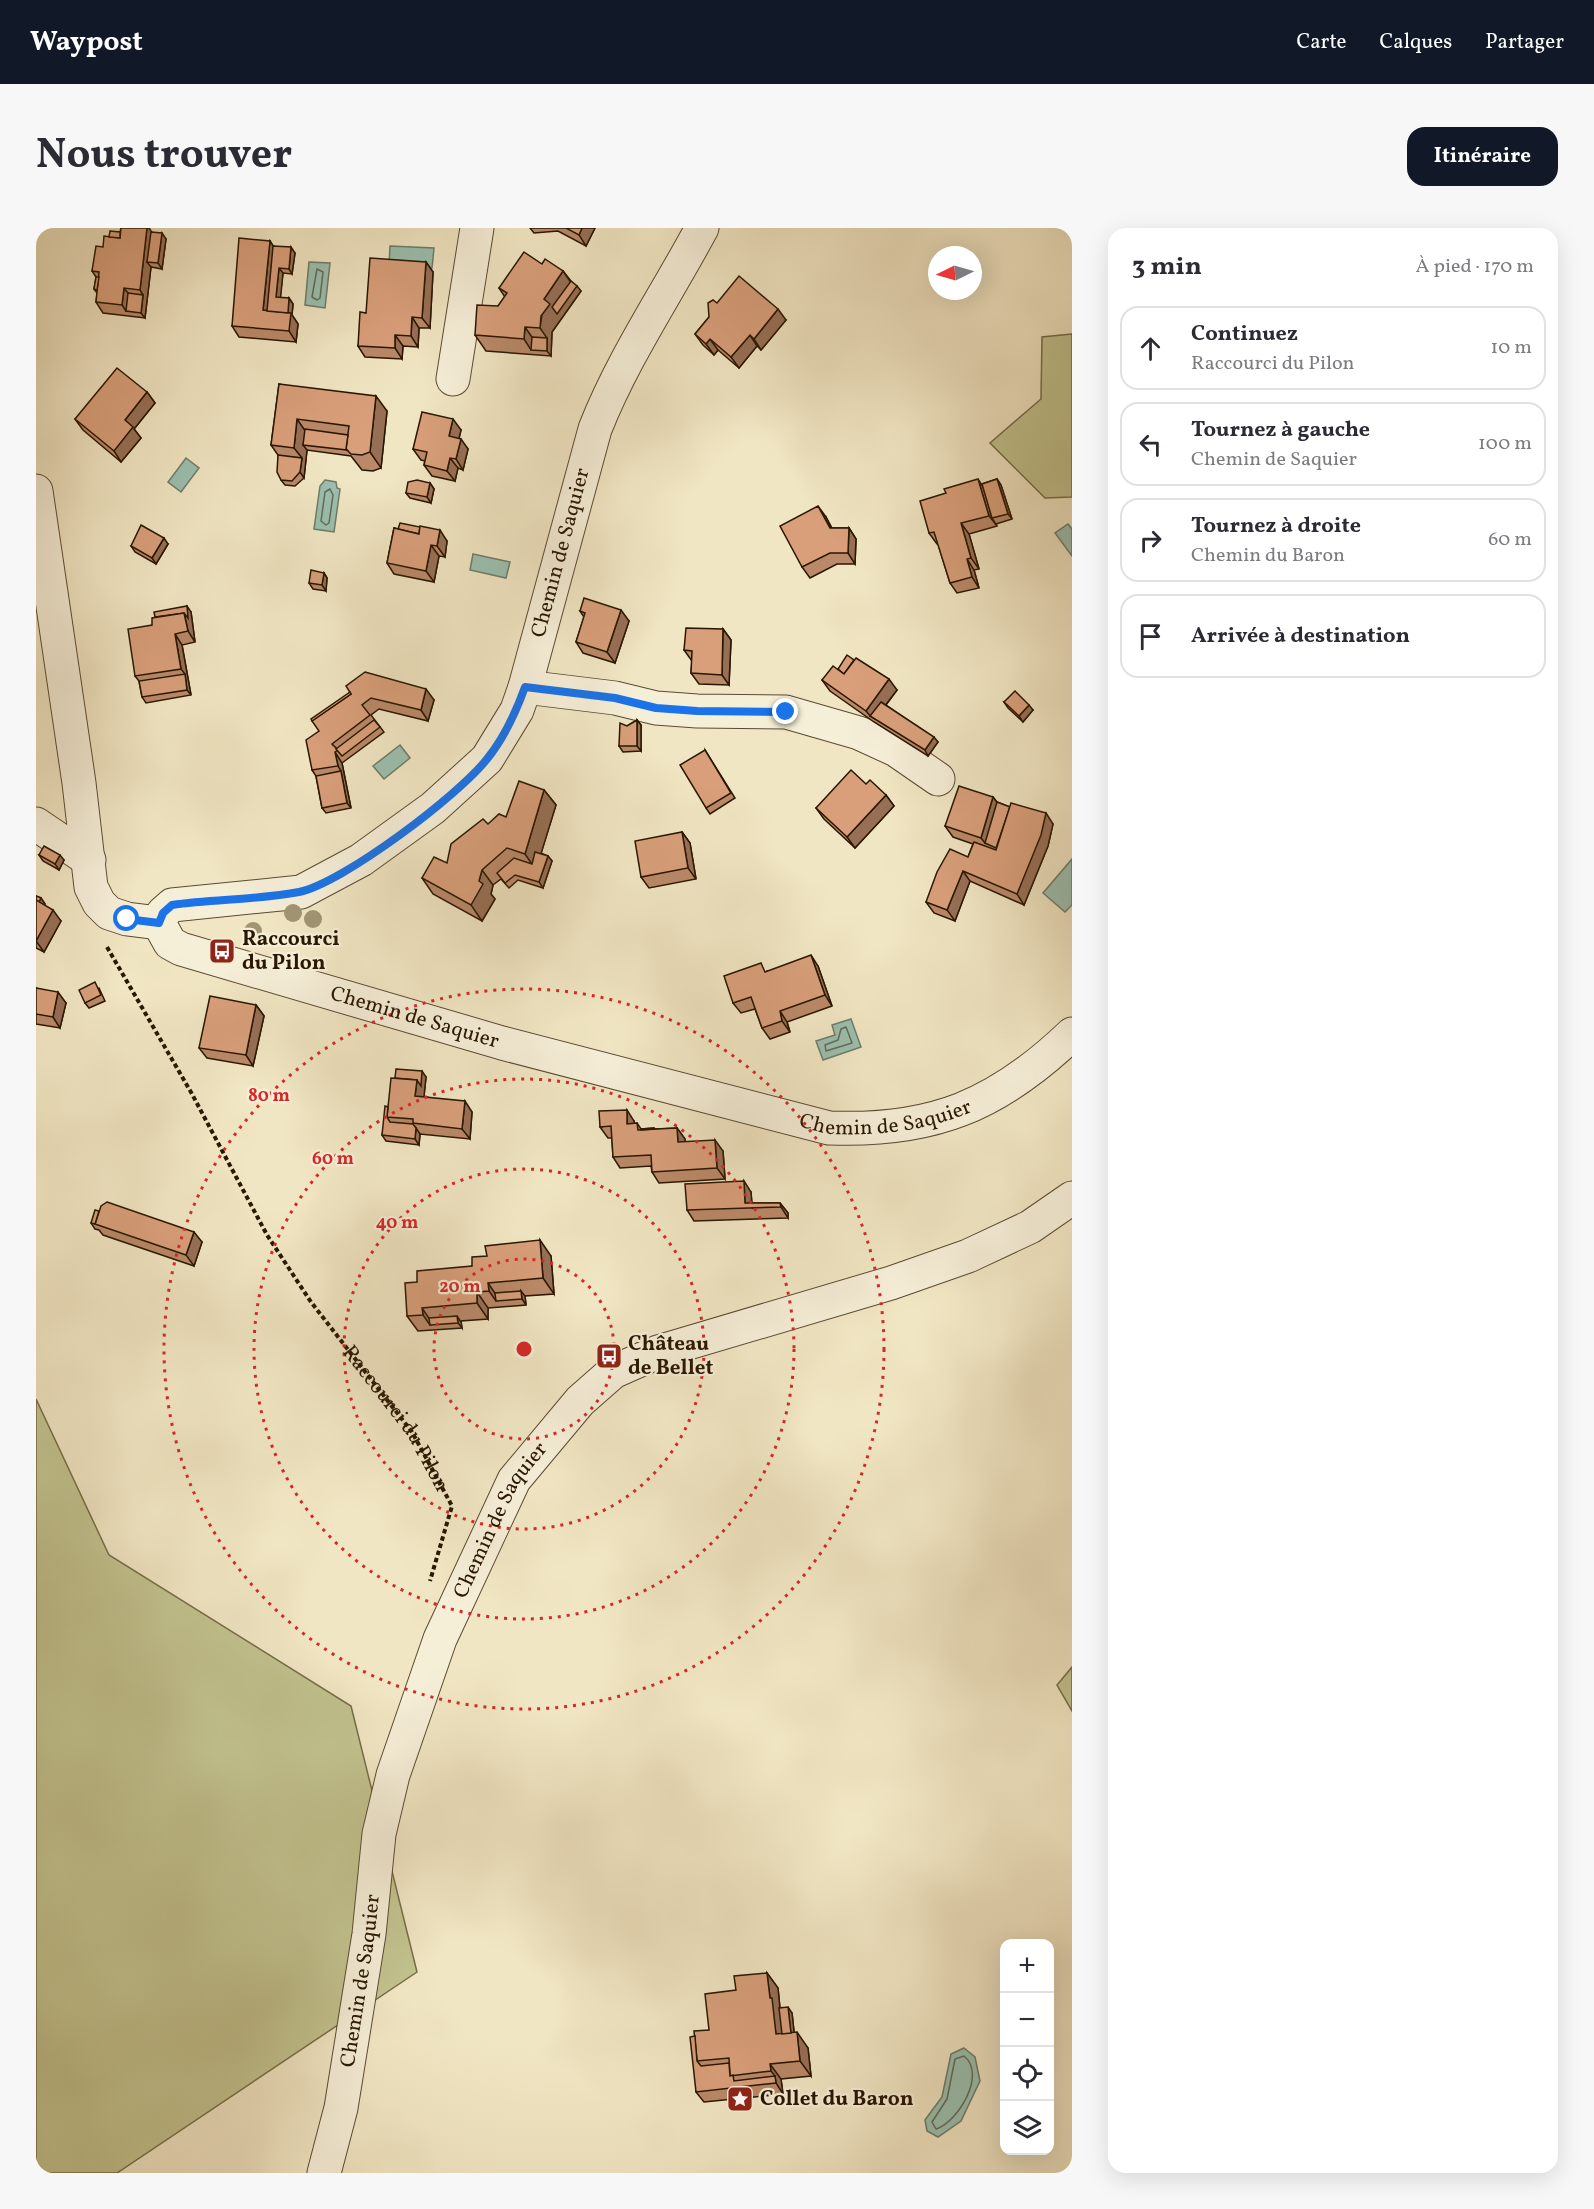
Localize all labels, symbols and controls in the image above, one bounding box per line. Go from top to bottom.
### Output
text: Waypost [30,23,143,62]
text: Carte [1296,28,1347,57]
text: Calques [1380,28,1452,57]
text: Partager [1485,28,1564,57]
text: Nous trouver [36,127,292,186]
button: Itinéraire [1407,127,1558,186]
north arrow [928,246,982,300]
text: 3 min [1132,249,1202,285]
text: À pied · 170 m [1415,253,1534,281]
text: Continuez [1191,319,1298,350]
icon: ahead [1134,332,1167,365]
text: 10 m [1491,334,1532,362]
text: Raccourci du Pilon [1191,350,1355,378]
text: Tournez à gauche [1191,415,1370,446]
icon: left [1134,428,1167,461]
text: 100 m [1478,430,1532,458]
text: Chemin de Saquier [1191,446,1357,474]
street label: Chemin de Saquier [524,465,598,641]
text: Tournez à droite [1191,511,1361,542]
icon: right [1134,524,1167,557]
text: 60 m [1488,526,1532,554]
text: Chemin du Baron [1191,542,1345,570]
icon: arrive [1134,620,1167,653]
text: Arrivée à destination [1191,621,1410,652]
route end [772,698,798,724]
route start [113,905,139,931]
place label: Raccourci du Pilon [242,925,340,978]
bus stop icon: Raccourci du Pilon [207,936,237,966]
street label: Chemin de Saquier [327,979,503,1056]
text: 80 m [248,1084,290,1109]
street label: Chemin de Saquier [796,1092,976,1143]
text: 60 m [312,1147,354,1172]
text: 40 m [376,1211,418,1236]
text: 20 m [439,1275,481,1300]
place label: Château de Bellet [628,1330,714,1383]
street label: Raccourci du Pilon [335,1339,456,1497]
centre of rings [514,1339,534,1359]
bus stop icon: Château de Bellet [594,1341,624,1371]
street label: Chemin de Saquier [446,1436,554,1603]
street label: Chemin de Saquier [333,1893,387,2069]
map controls [1000,1939,1054,2155]
button: + [1000,1939,1054,1993]
button: − [1000,1993,1054,2047]
button: locate [1000,2047,1054,2101]
place icon: Collet du Baron [725,2084,755,2114]
place label: Collet du Baron [760,2085,914,2114]
button: layers [1000,2101,1054,2155]

